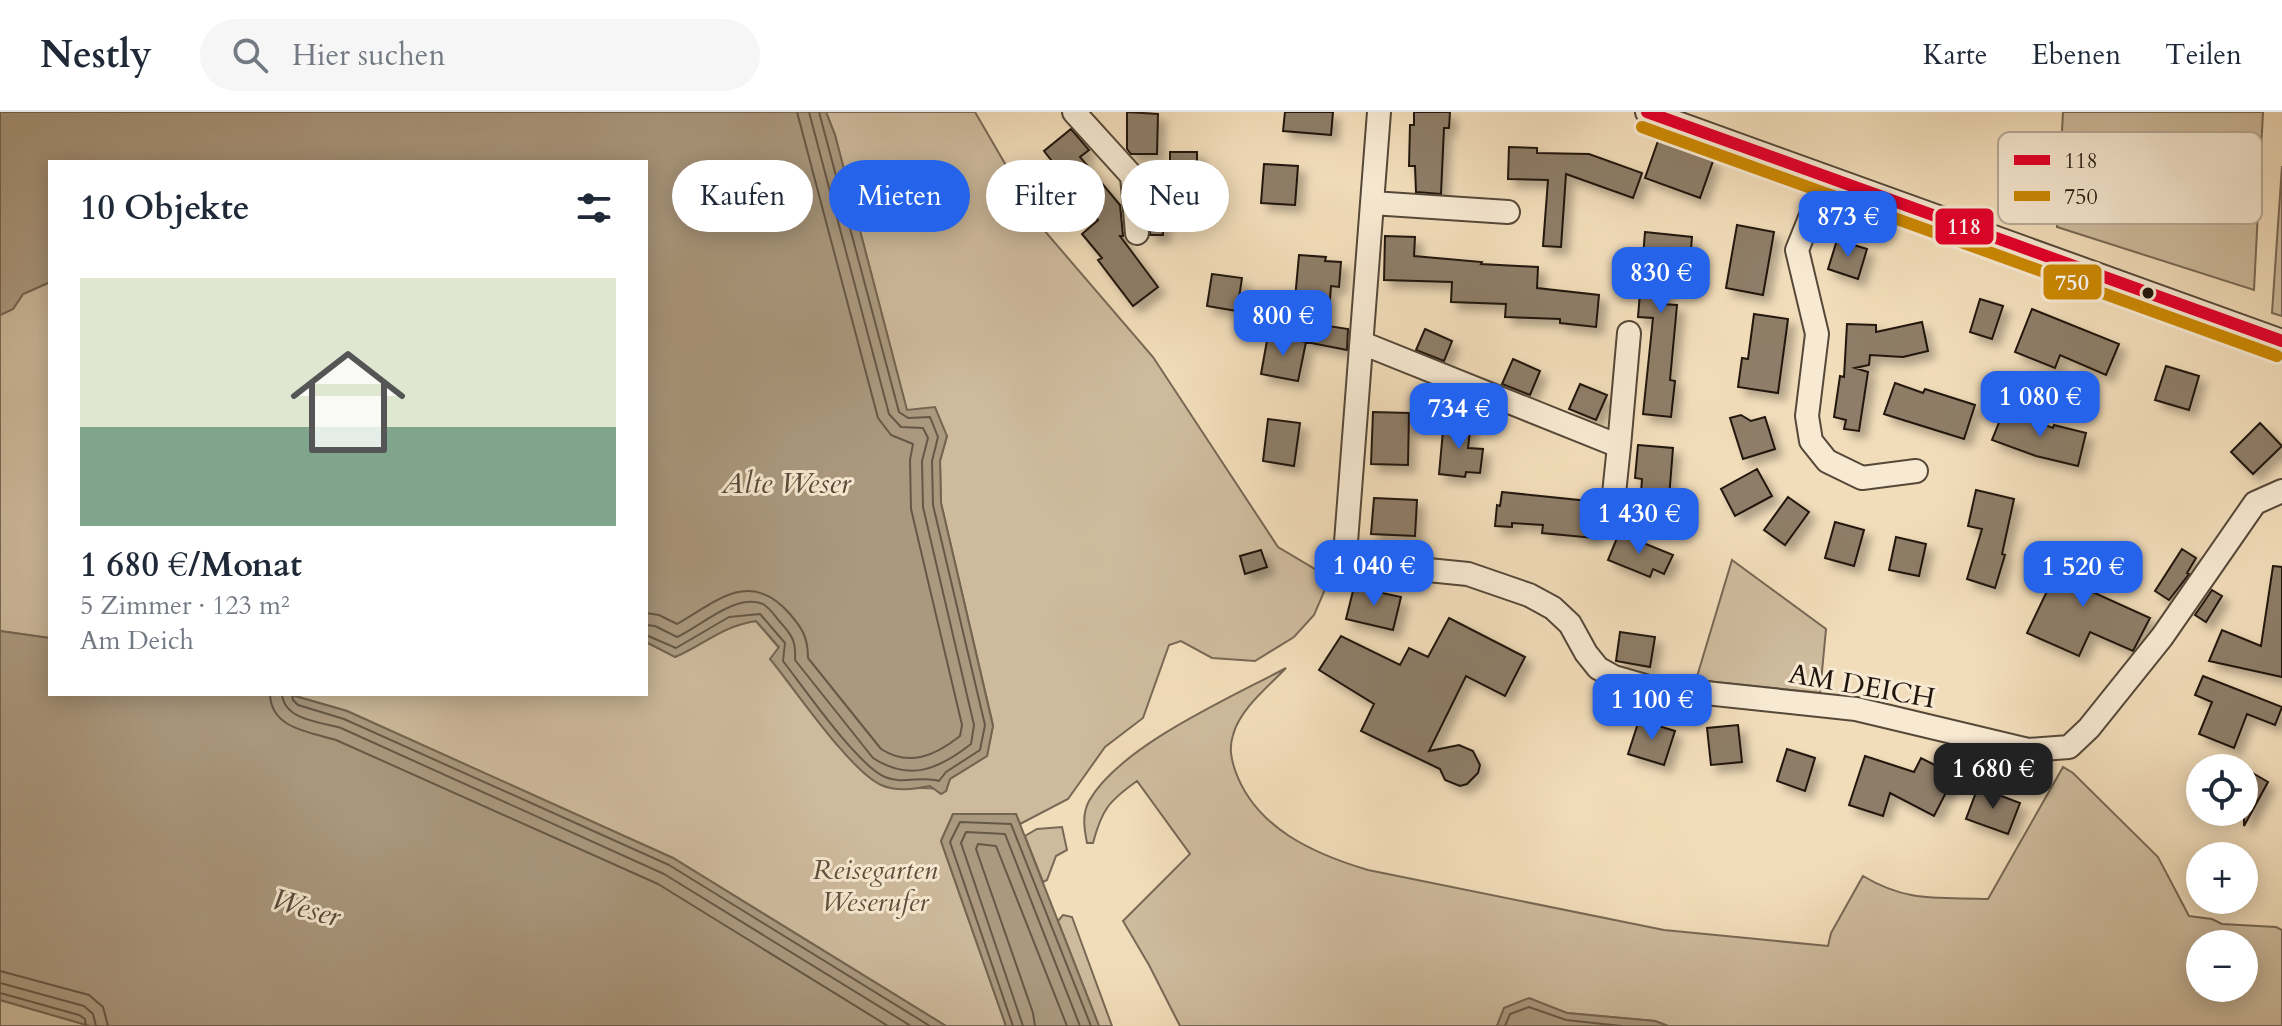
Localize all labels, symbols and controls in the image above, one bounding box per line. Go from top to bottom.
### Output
search box [200,19,760,91]
text: Nestly [40,29,152,81]
icon: search [228,33,272,77]
text: Hier suchen [292,35,445,76]
text: Karte [1923,36,1988,74]
text: Ebenen [2032,36,2121,74]
text: Teilen [2165,36,2242,74]
legend [1998,132,2262,224]
text: 118 [2064,146,2098,176]
chip: Kaufen [672,160,813,232]
chip: Mieten [829,160,970,232]
chip: Filter [986,160,1105,232]
chip: Neu [1121,160,1229,232]
text: 750 [2064,182,2098,212]
text: 10 Objekte [80,185,250,231]
icon: filters [572,186,616,230]
pin: 873 € [1792,191,1904,259]
text: 873 € [1817,199,1879,234]
line badge: 118 [1934,207,1995,246]
text: 118 [1947,212,1981,242]
pin: 830 € [1605,247,1717,315]
text: 830 € [1630,255,1692,290]
line badge: 750 [2042,263,2103,301]
text: 750 [2055,268,2089,298]
unlabelled marker [2140,285,2156,301]
pin: 800 € [1227,290,1339,358]
text: 800 € [1252,298,1314,333]
icon: home [276,330,420,474]
pin: 1 080 € [1966,371,2114,439]
text: 1 080 € [1999,379,2081,414]
pin: 734 € [1403,383,1515,451]
text: 734 € [1428,391,1490,426]
water label: Alte Weser [720,463,852,504]
pin: 1 430 € [1565,488,1713,556]
text: 1 430 € [1598,496,1680,531]
pin: 1 040 € [1300,540,1448,608]
pin: 1 520 € [2009,541,2157,609]
text: 1 680 €/Monat [80,542,302,588]
text: 1 040 € [1333,548,1415,583]
text: 1 520 € [2042,549,2124,584]
text: 5 Zimmer · 123 m² [80,588,290,623]
text: Am Deich [80,623,194,658]
street label: AM DEICH [1786,654,1938,718]
pin: 1 100 € [1578,674,1726,742]
text: 1 100 € [1611,682,1693,717]
pin: 1 680 € [1919,743,2067,811]
text: 1 680 € [1952,751,2034,786]
map controls [2186,754,2258,1002]
button: locate [2186,754,2258,826]
button: + [2186,842,2258,914]
park label: Reisegarten Weserufer [813,851,938,921]
water label: Weser [267,879,346,938]
button: − [2186,930,2258,1002]

